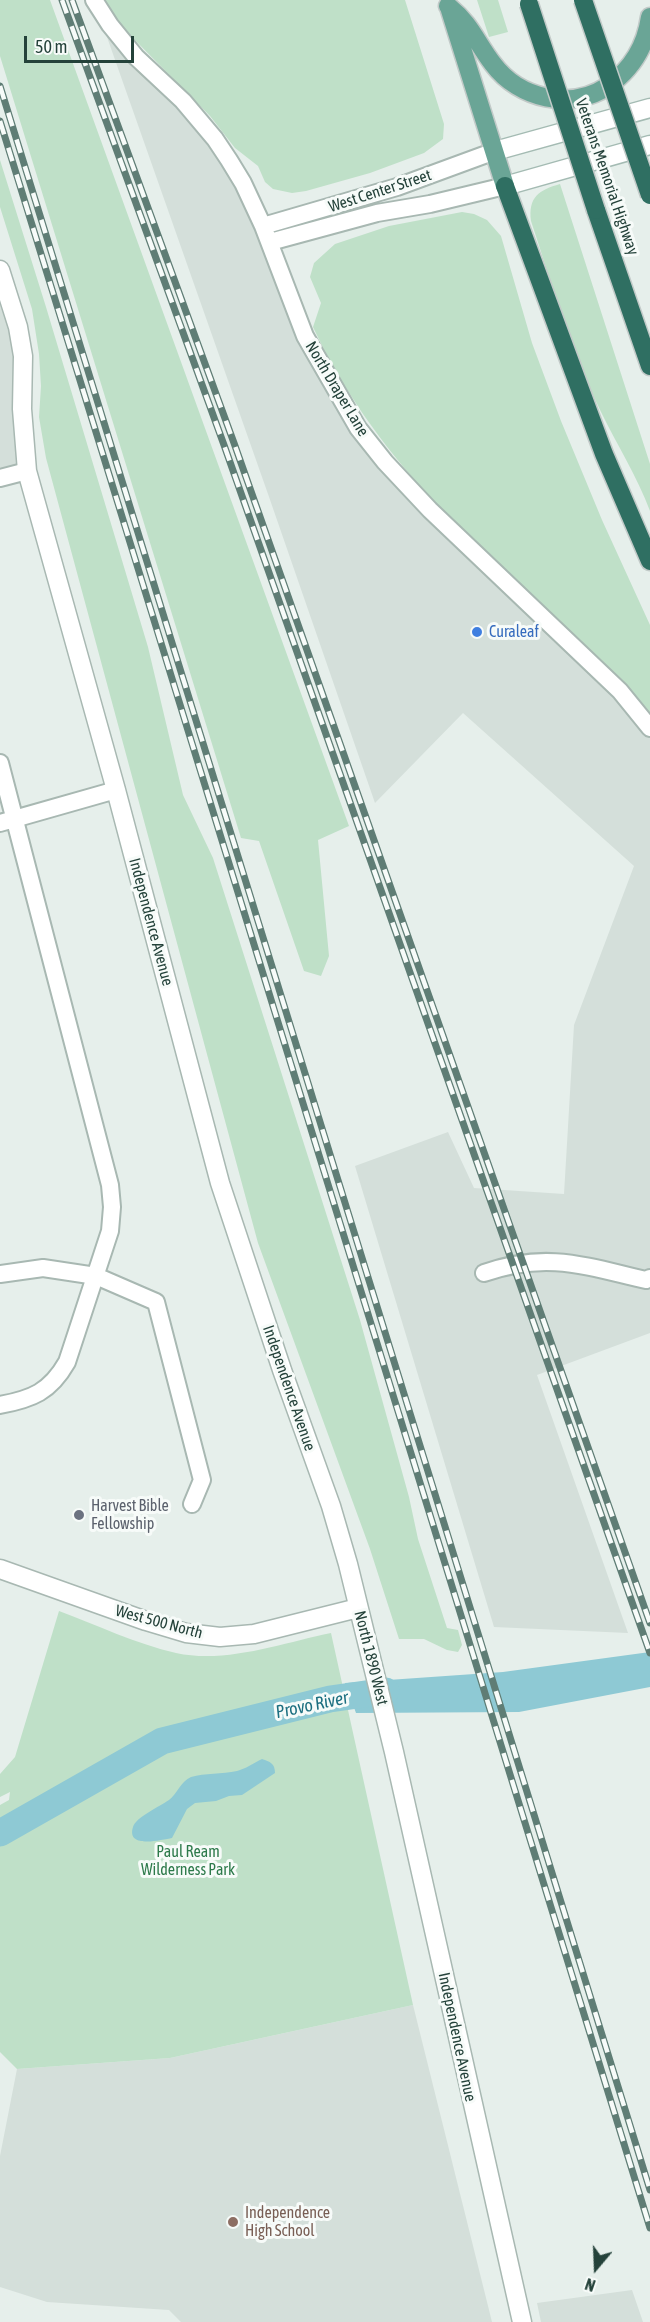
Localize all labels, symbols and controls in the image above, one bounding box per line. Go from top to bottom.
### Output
scale bar [27,24,136,62]
text: 50 m [35,36,67,57]
street label: Veterans Memorial Highway [571,96,643,258]
street label: West Center Street [326,165,434,217]
street label: North Draper Lane [301,338,373,440]
place label: Curaleaf [489,622,539,642]
marker: Curaleaf [470,625,484,639]
street label: Independence Avenue [125,856,177,988]
street label: Independence Avenue [259,1323,319,1453]
place label: Harvest Bible Fellowship [91,1496,169,1534]
marker: Harvest Bible Fellowship [72,1508,86,1522]
street label: West 500 North [113,1601,205,1643]
street label: North 1890 West [350,1609,392,1707]
water label: Provo River [274,1687,350,1723]
park label: Paul Ream Wilderness Park [141,1842,235,1880]
street label: Independence Avenue [434,1971,480,2103]
place label: Independence High School [245,2203,330,2241]
marker: Independence High School [226,2215,240,2229]
north arrow [566,2238,626,2298]
text: N [583,2275,598,2295]

